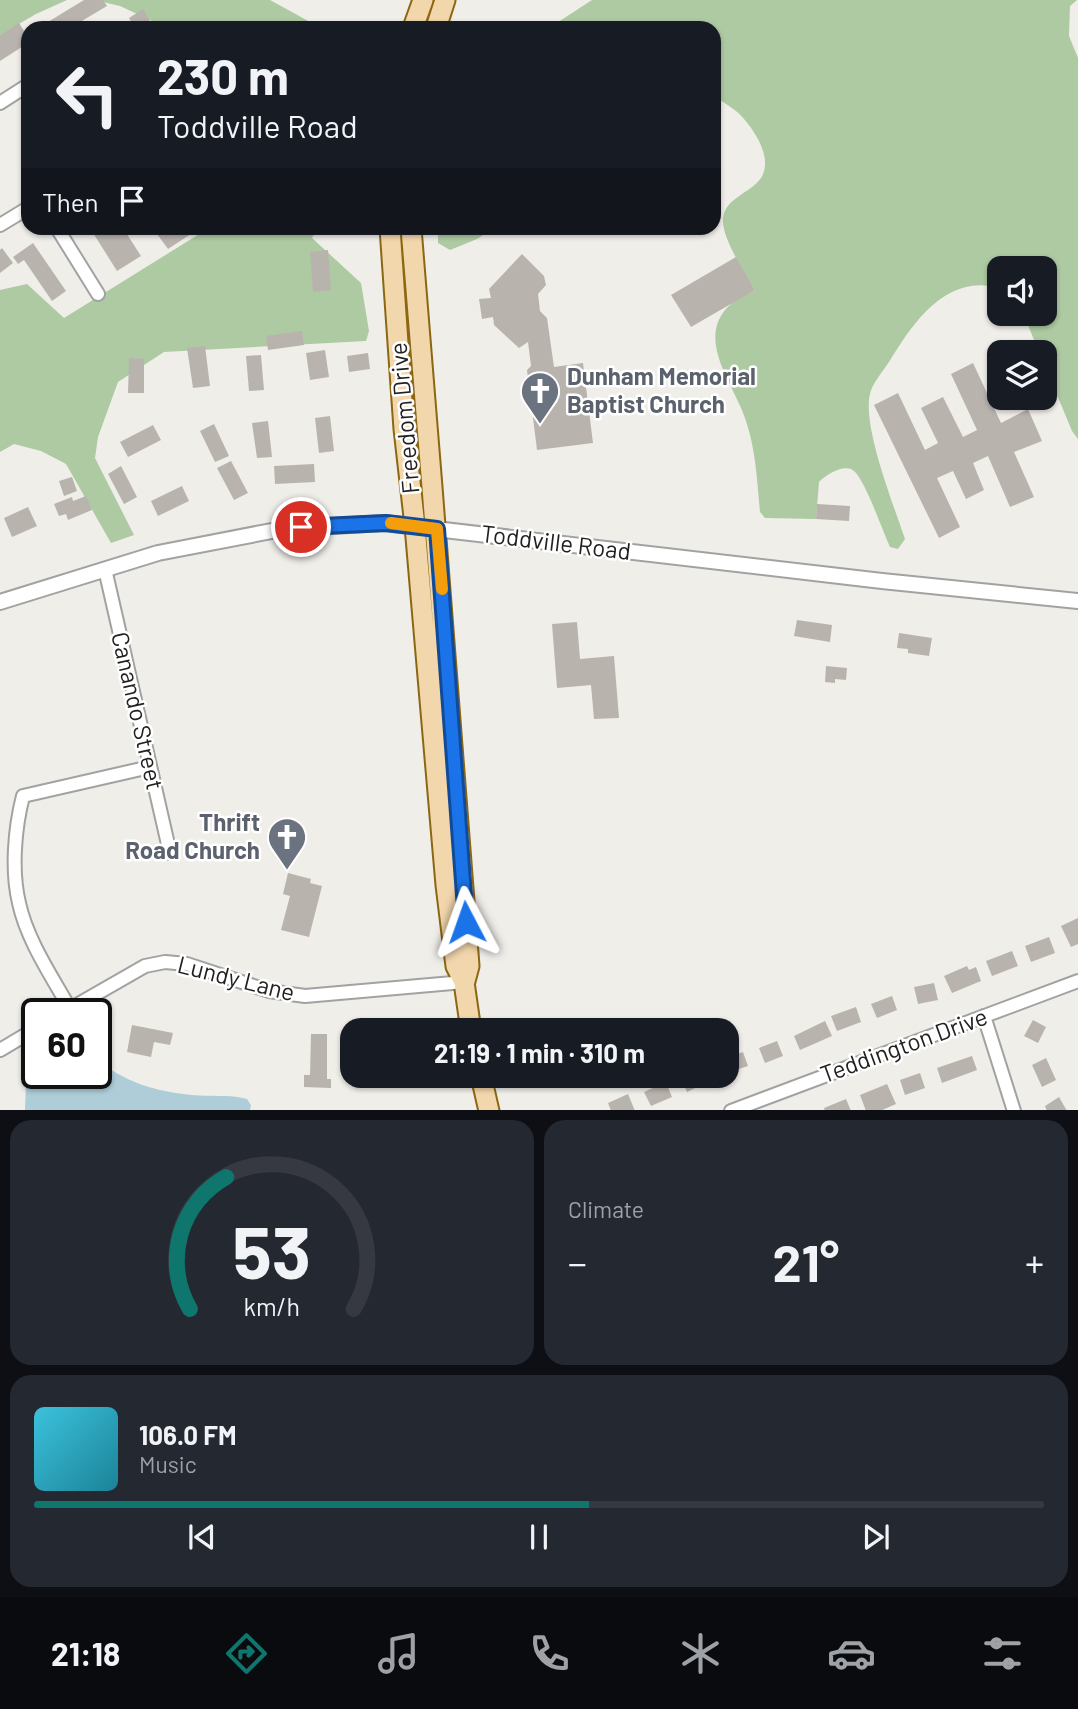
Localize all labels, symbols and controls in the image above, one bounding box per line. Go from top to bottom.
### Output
text: 230 m [157,46,289,105]
icon: left [42,49,133,140]
text: Toddville Road [157,106,358,144]
icon: arrive [113,182,151,220]
text: Then [42,186,99,217]
map controls [987,256,1057,410]
button: sound [987,256,1057,326]
button: layers [987,340,1057,410]
street label: Freedom Drive [382,341,425,495]
place label: Dunham Memorial Baptist Church [567,361,756,418]
church icon: Dunham Memorial Baptist Church [519,370,561,425]
pin [271,497,331,557]
icon: arrive [282,508,320,546]
street label: Toddville Road [480,518,633,565]
street label: Canando Street [106,629,171,792]
place label: Thrift Road Church [125,807,260,864]
church icon: Thrift Road Church [266,816,308,871]
position arrow [429,885,503,959]
street label: Lundy Lane [175,949,298,1006]
speed limit sign: 60 [21,998,112,1089]
street label: Teddington Drive [816,1001,991,1088]
text: 21:19 · 1 min · 310 m [434,1037,645,1068]
text: Climate [568,1195,644,1223]
text: 53 [233,1206,311,1294]
text: 21° [773,1230,839,1292]
text: − [568,1239,587,1285]
text: + [1025,1239,1044,1285]
text: km/h [244,1290,300,1320]
text: 106.0 FM [139,1419,237,1450]
text: Music [139,1450,197,1478]
icon: previous [183,1518,221,1556]
icon: pause [520,1518,558,1556]
icon: next [857,1518,895,1556]
icon: directions [222,1629,271,1678]
icon: music [374,1629,423,1678]
icon: phone [525,1629,574,1678]
icon: climate [676,1629,725,1678]
icon: car [827,1629,876,1678]
icon: filters [978,1629,1027,1678]
text: 21:18 [51,1634,120,1672]

